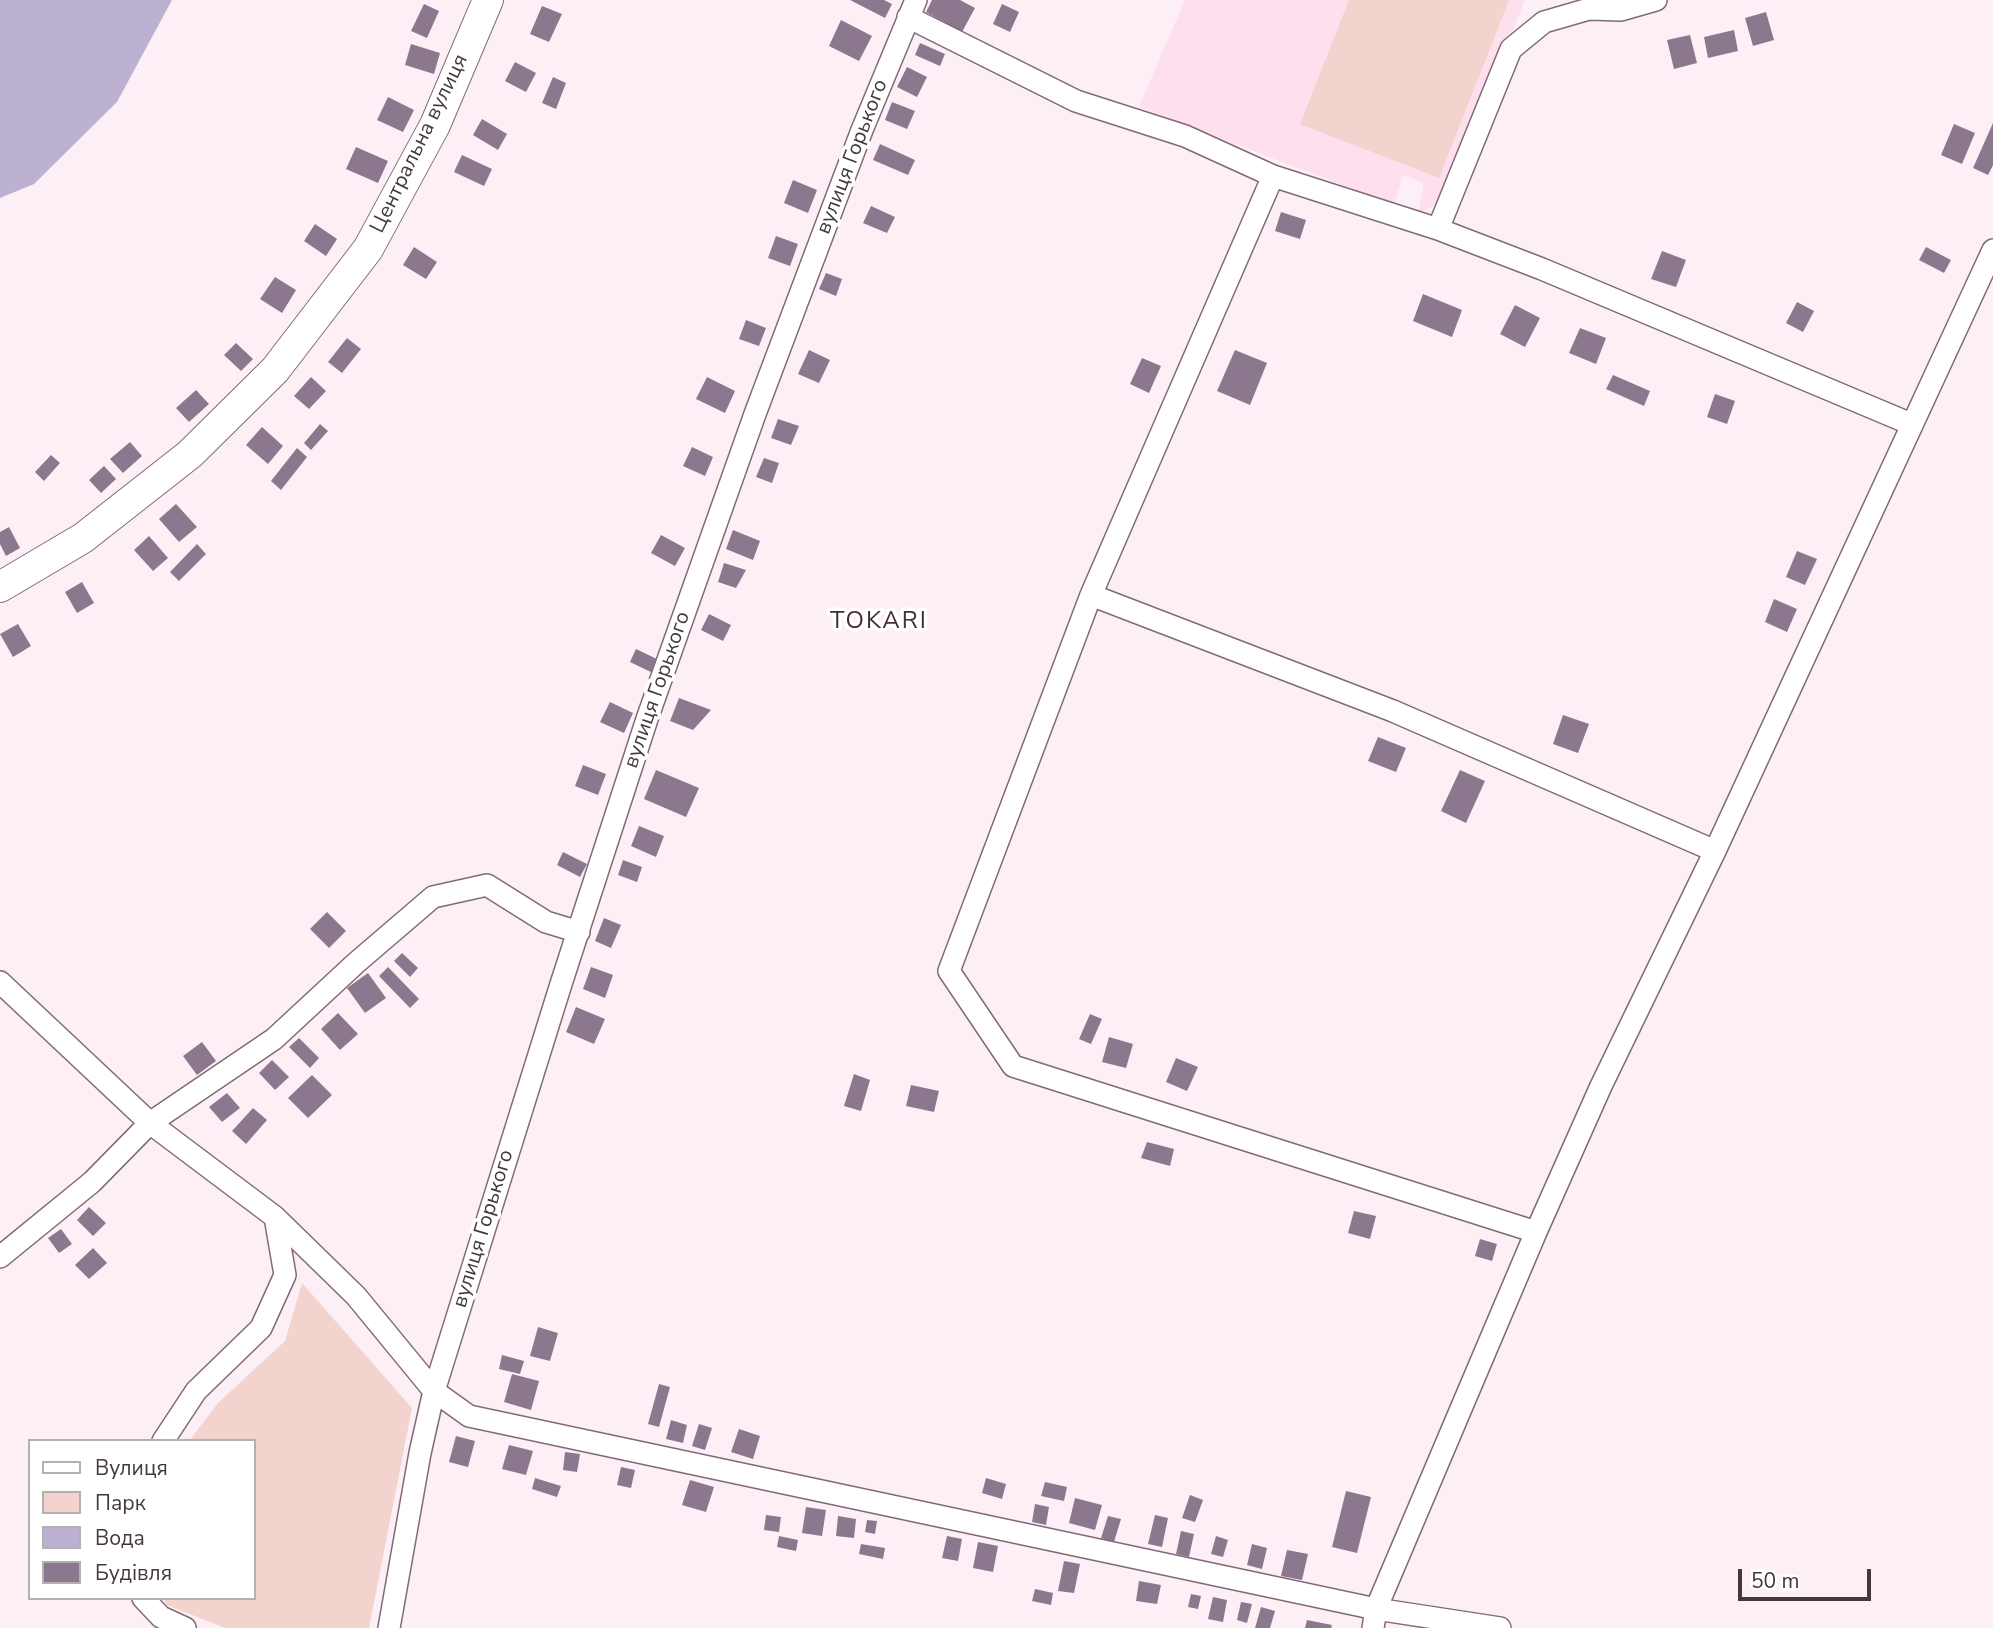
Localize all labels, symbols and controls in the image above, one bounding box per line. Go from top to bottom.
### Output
street label: Центральна вулиця [366,50,474,238]
street label: вулиця Горького [812,76,894,238]
street label: вулиця Горького [619,608,697,772]
district label: TOKARI [831,608,927,636]
street label: вулиця Горького [448,1147,520,1311]
legend [28,1439,256,1600]
text: Вулиця [95,1454,168,1482]
text: Парк [95,1489,146,1517]
text: Вода [95,1524,145,1552]
scale bar [1741,1554,1874,1598]
text: Будівля [95,1559,172,1587]
text: 50 m [1751,1567,1800,1595]

